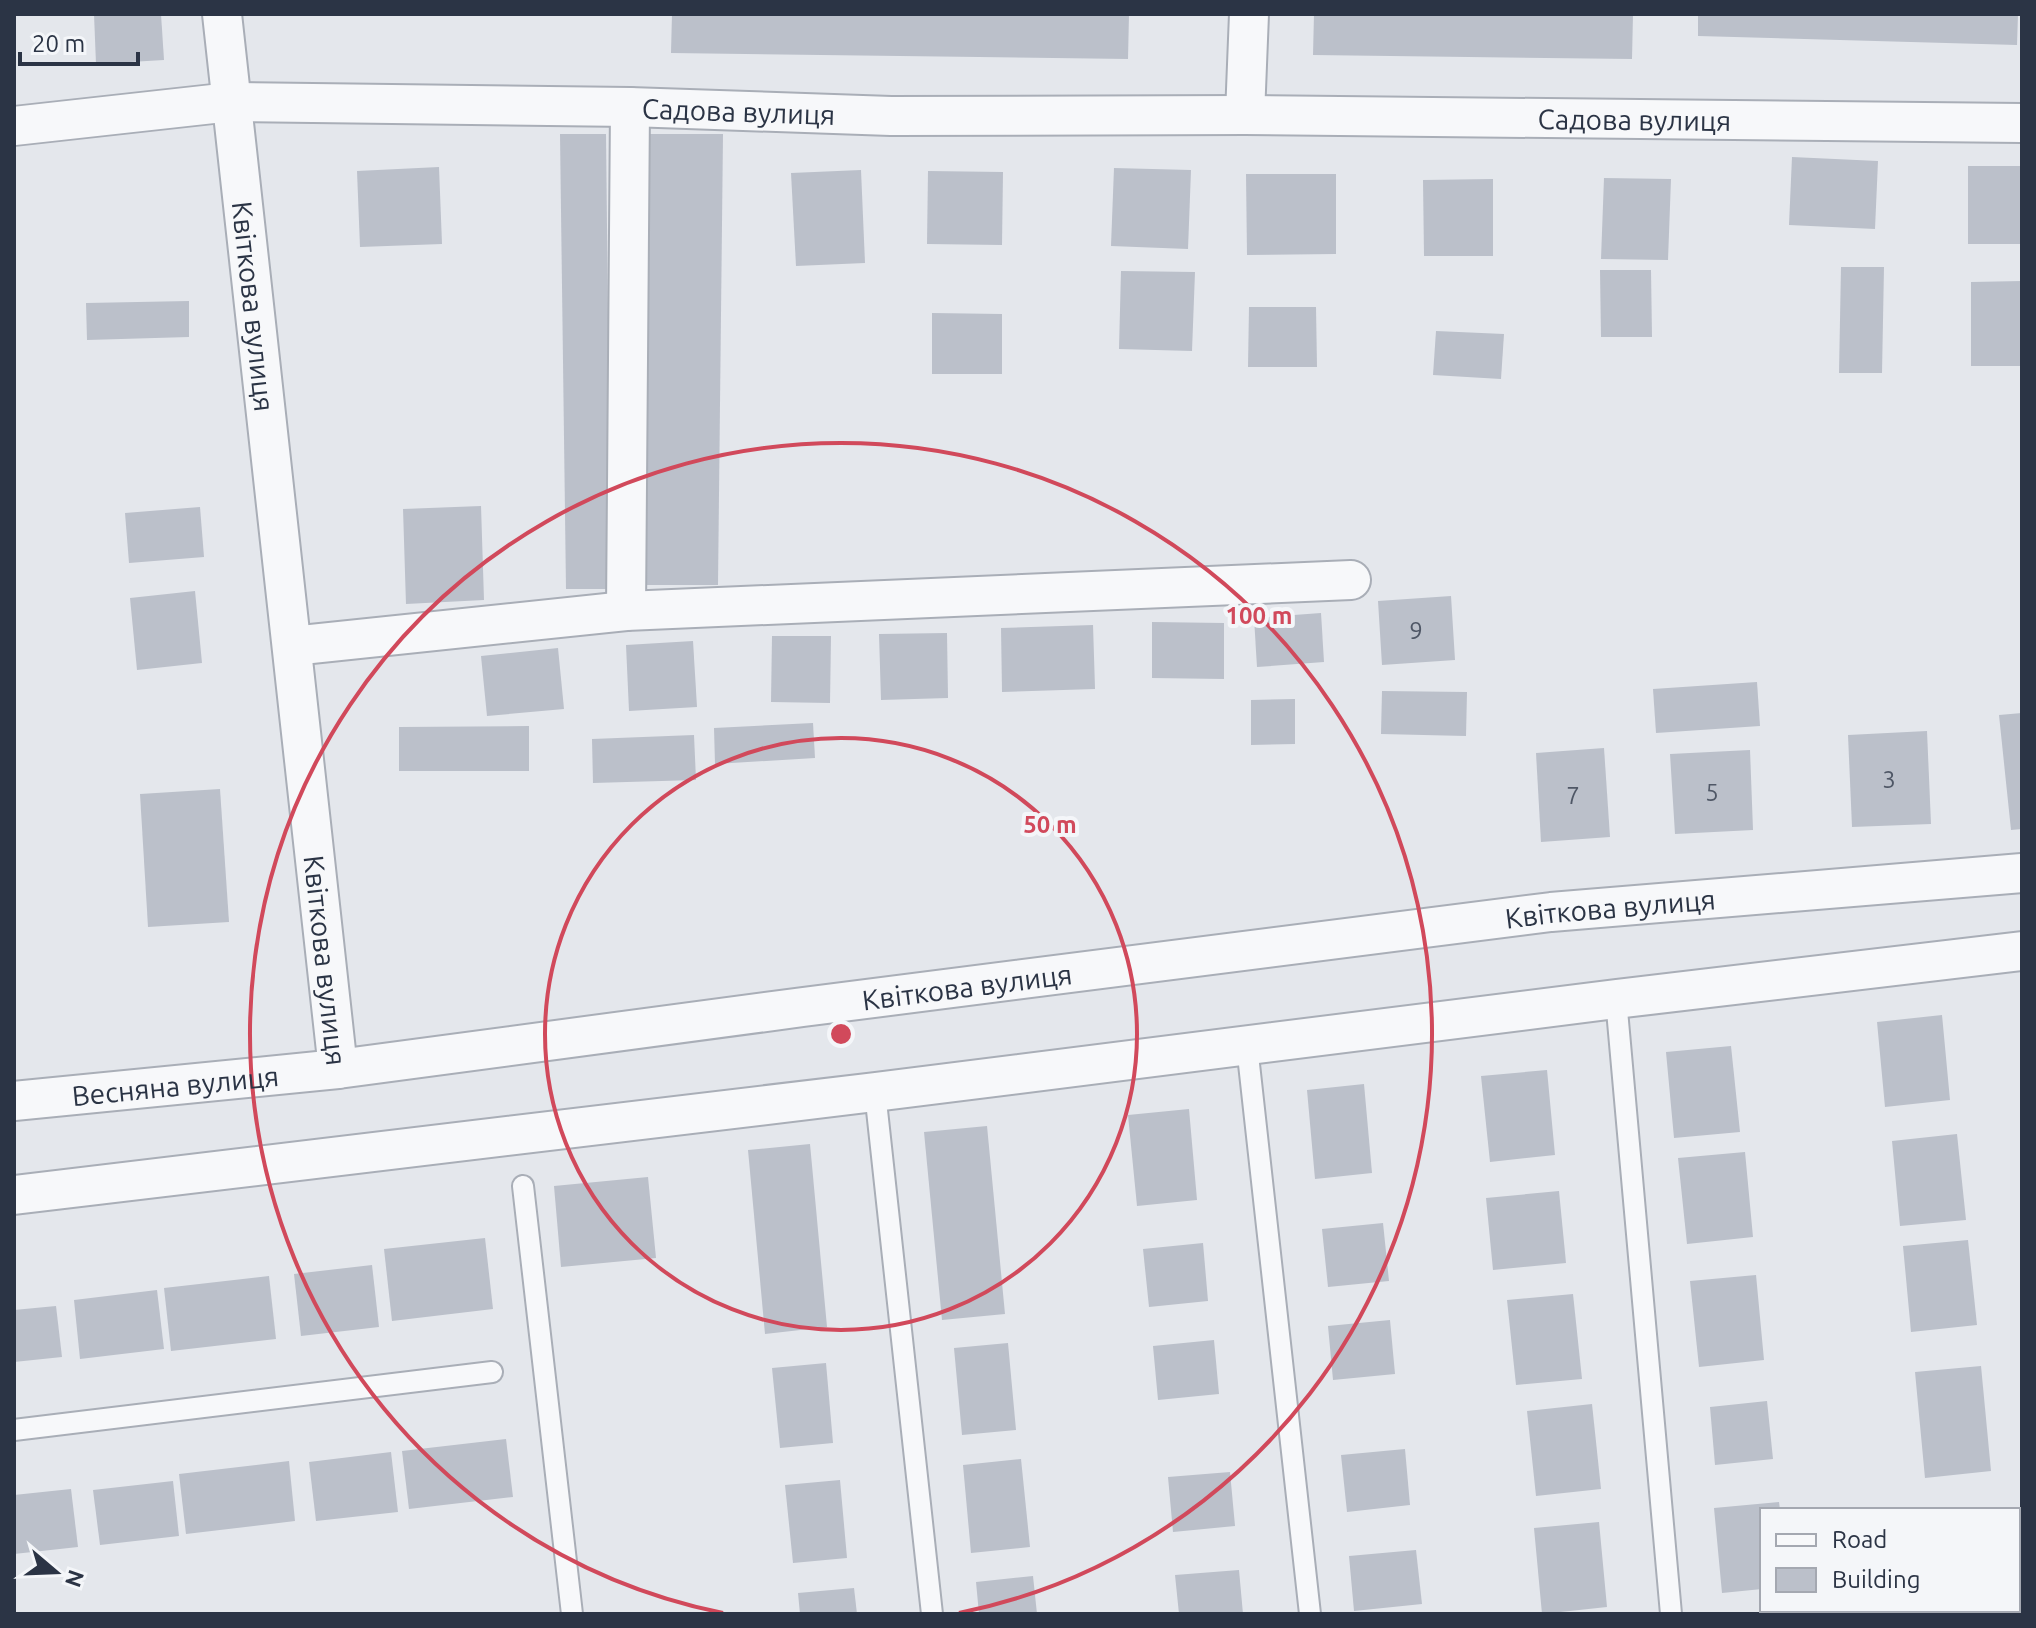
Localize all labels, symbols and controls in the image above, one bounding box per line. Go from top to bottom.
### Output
scale bar [20,16,138,66]
text: 20 m [32,30,85,57]
street label: Садова вулиця [641,92,836,130]
street label: Садова вулиця [1538,103,1731,136]
street label: Квіткова вулиця [227,200,281,413]
text: 100 m [1226,602,1292,629]
house number: 9 [1409,617,1423,644]
house number: 3 [1882,766,1896,793]
house number: 5 [1705,779,1719,806]
house number: 7 [1566,782,1580,809]
text: 50 m [1023,811,1077,838]
street label: Квіткова вулиця [299,854,353,1067]
street label: Квіткова вулиця [1503,883,1717,933]
street label: Квіткова вулиця [860,957,1074,1015]
centre of rings [827,1020,855,1048]
street label: Весняна вулиця [70,1059,280,1111]
legend [1760,1508,2020,1612]
text: Road [1832,1526,1887,1553]
north arrow [16,1532,96,1612]
text: Building [1832,1566,1920,1593]
text: N [61,1567,90,1591]

